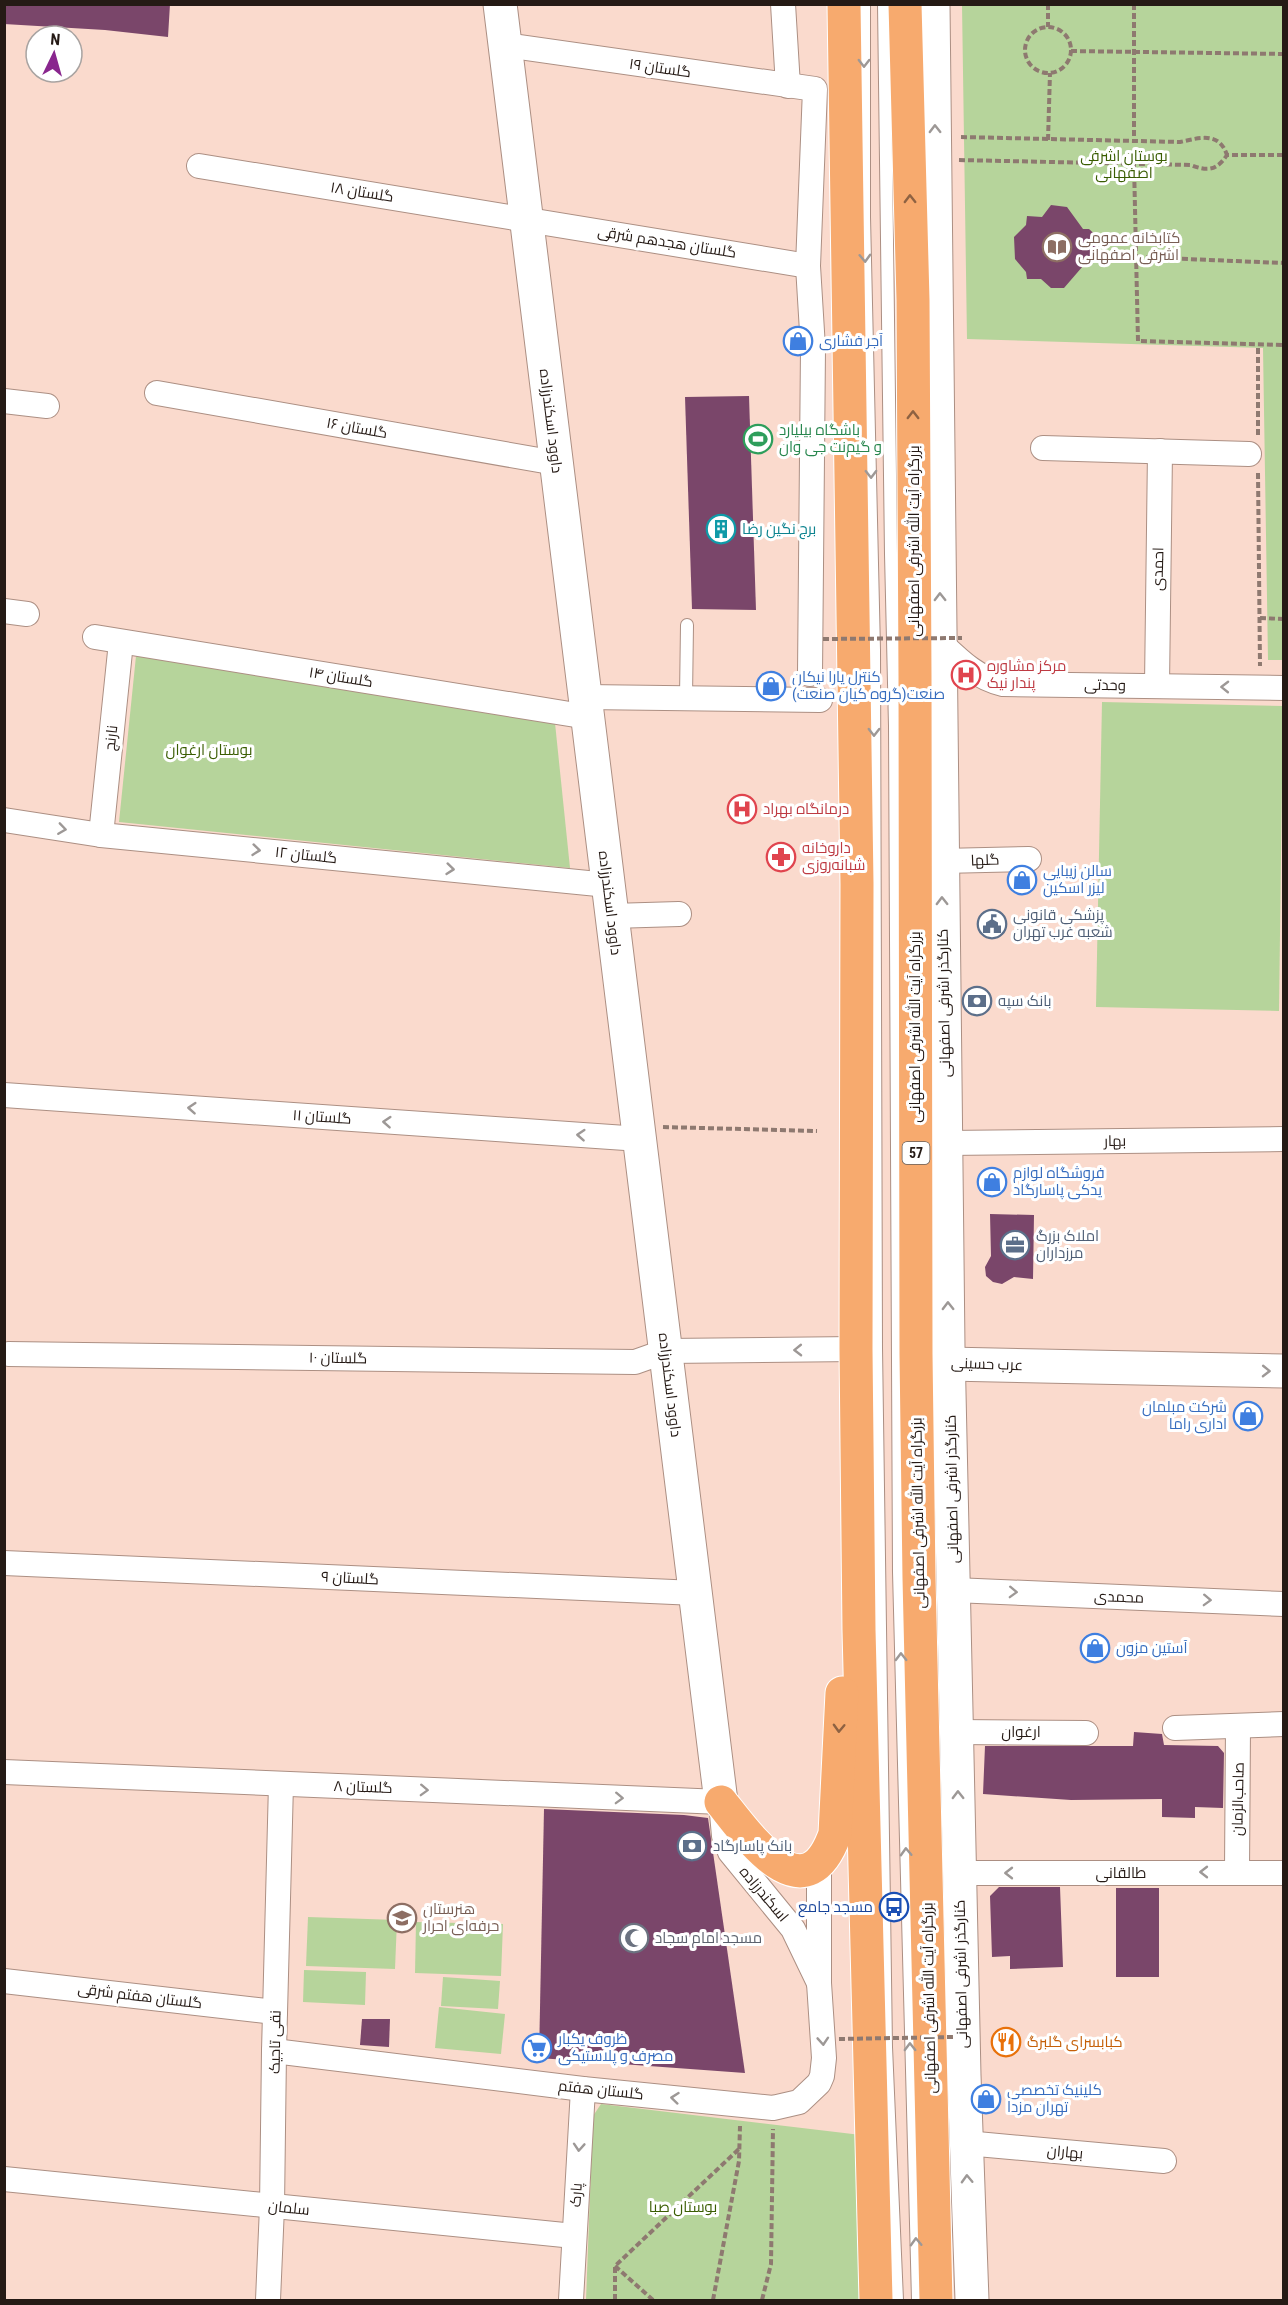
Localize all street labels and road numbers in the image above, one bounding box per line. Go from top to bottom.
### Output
street label: گلستان ۱۹ [628,55,692,82]
street label: گلستان ۱۸ [329,178,395,207]
street label: گلستان هجدهم شرقی [596,222,738,263]
street label: داوود اسکندرزاده [536,368,566,474]
street label: گلستان ۱۶ [325,414,389,443]
street label: بزرگراه آیت الله اشرفی اصفهانی [904,445,924,637]
street label: احمدی [1149,547,1168,591]
street label: گلستان ۱۴ [308,663,374,692]
street label: وحدتی [1084,676,1126,695]
street label: نارنج [101,724,123,752]
street label: گلستان ۱۲ [274,843,338,868]
street label: داوود اسکندرزاده [595,850,625,956]
street label: گلها [970,850,1000,871]
street label: کنارگذر اشرفی اصفهانی [934,928,955,1078]
street label: بزرگراه آیت الله اشرفی اصفهانی [905,931,925,1123]
street label: گلستان ۱۱ [292,1106,352,1129]
street label: بهار [1103,1132,1126,1151]
road number: 57 [902,1142,930,1164]
street label: داوود اسکندرزاده [655,1332,685,1438]
street label: گلستان ۱۰ [309,1348,367,1369]
street label: عرب حسینی [951,1354,1023,1375]
street label: کنارگذر اشرفی اصفهانی [942,1414,963,1564]
street label: بزرگراه آیت الله اشرفی اصفهانی [906,1417,930,1609]
street label: گلستان ۹ [321,1568,379,1589]
street label: محمدی [1094,1587,1144,1608]
street label: ارغوان [1001,1723,1041,1742]
street label: صاحب‌الزمان [1228,1762,1249,1836]
street label: گلستان ٨ [333,1777,393,1798]
street label: اسکندرزاده [736,1863,792,1925]
street label: طالقانی [1096,1864,1146,1883]
street label: کنارگذر اشرفی اصفهانی [951,1899,972,2049]
street label: بزرگراه آیت الله اشرفی اصفهانی [917,1902,941,2094]
street label: گلستان هفتم شرقی [77,1979,203,2014]
street label: نقی تاجیک [265,2010,286,2074]
street label: گلستان هفتم [557,2077,645,2104]
street label: بهاران [1046,2141,1084,2164]
street label: پارک [566,2182,587,2208]
street label: سلمان [267,2197,311,2220]

